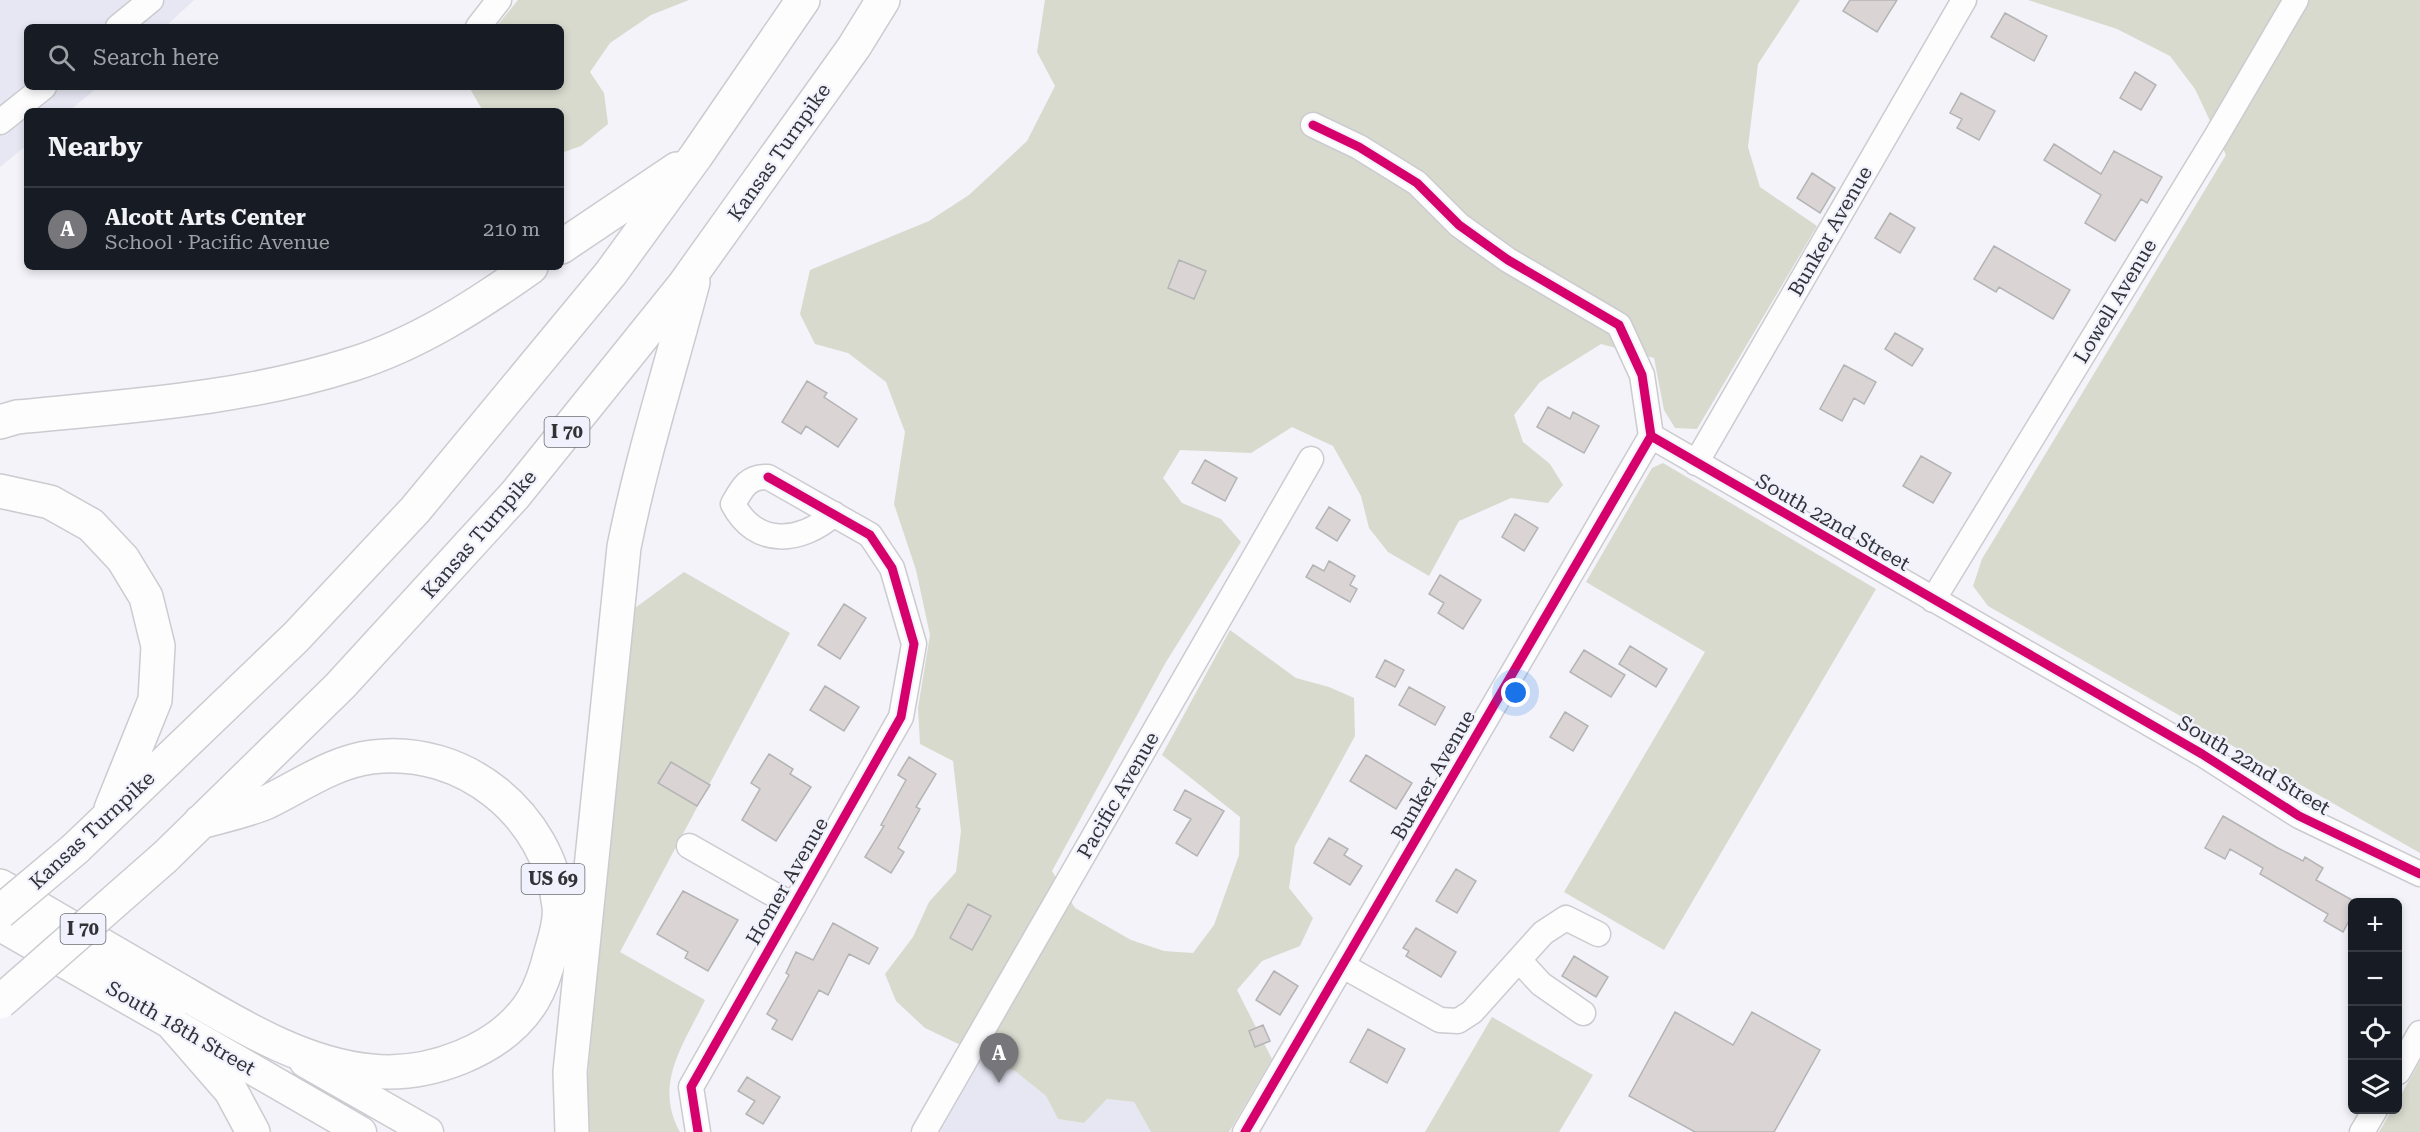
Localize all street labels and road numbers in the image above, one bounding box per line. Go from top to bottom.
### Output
street label: Kansas Turnpike [723,79,835,225]
street label: Bunker Avenue [1783,162,1877,300]
street label: Lowell Avenue [2069,235,2161,367]
road number: I 70 [544,417,590,447]
street label: Kansas Turnpike [417,465,541,603]
street label: South 22nd Street [1752,468,1915,576]
street label: Bunker Avenue [1386,706,1480,844]
street label: South 22nd Street [2173,710,2335,820]
street label: Pacific Avenue [1072,728,1164,862]
street label: Kansas Turnpike [25,766,159,894]
street label: Homer Avenue [741,813,833,949]
road number: US 69 [522,864,584,894]
road number: I 70 [60,914,106,944]
street label: South 18th Street [102,976,260,1081]

